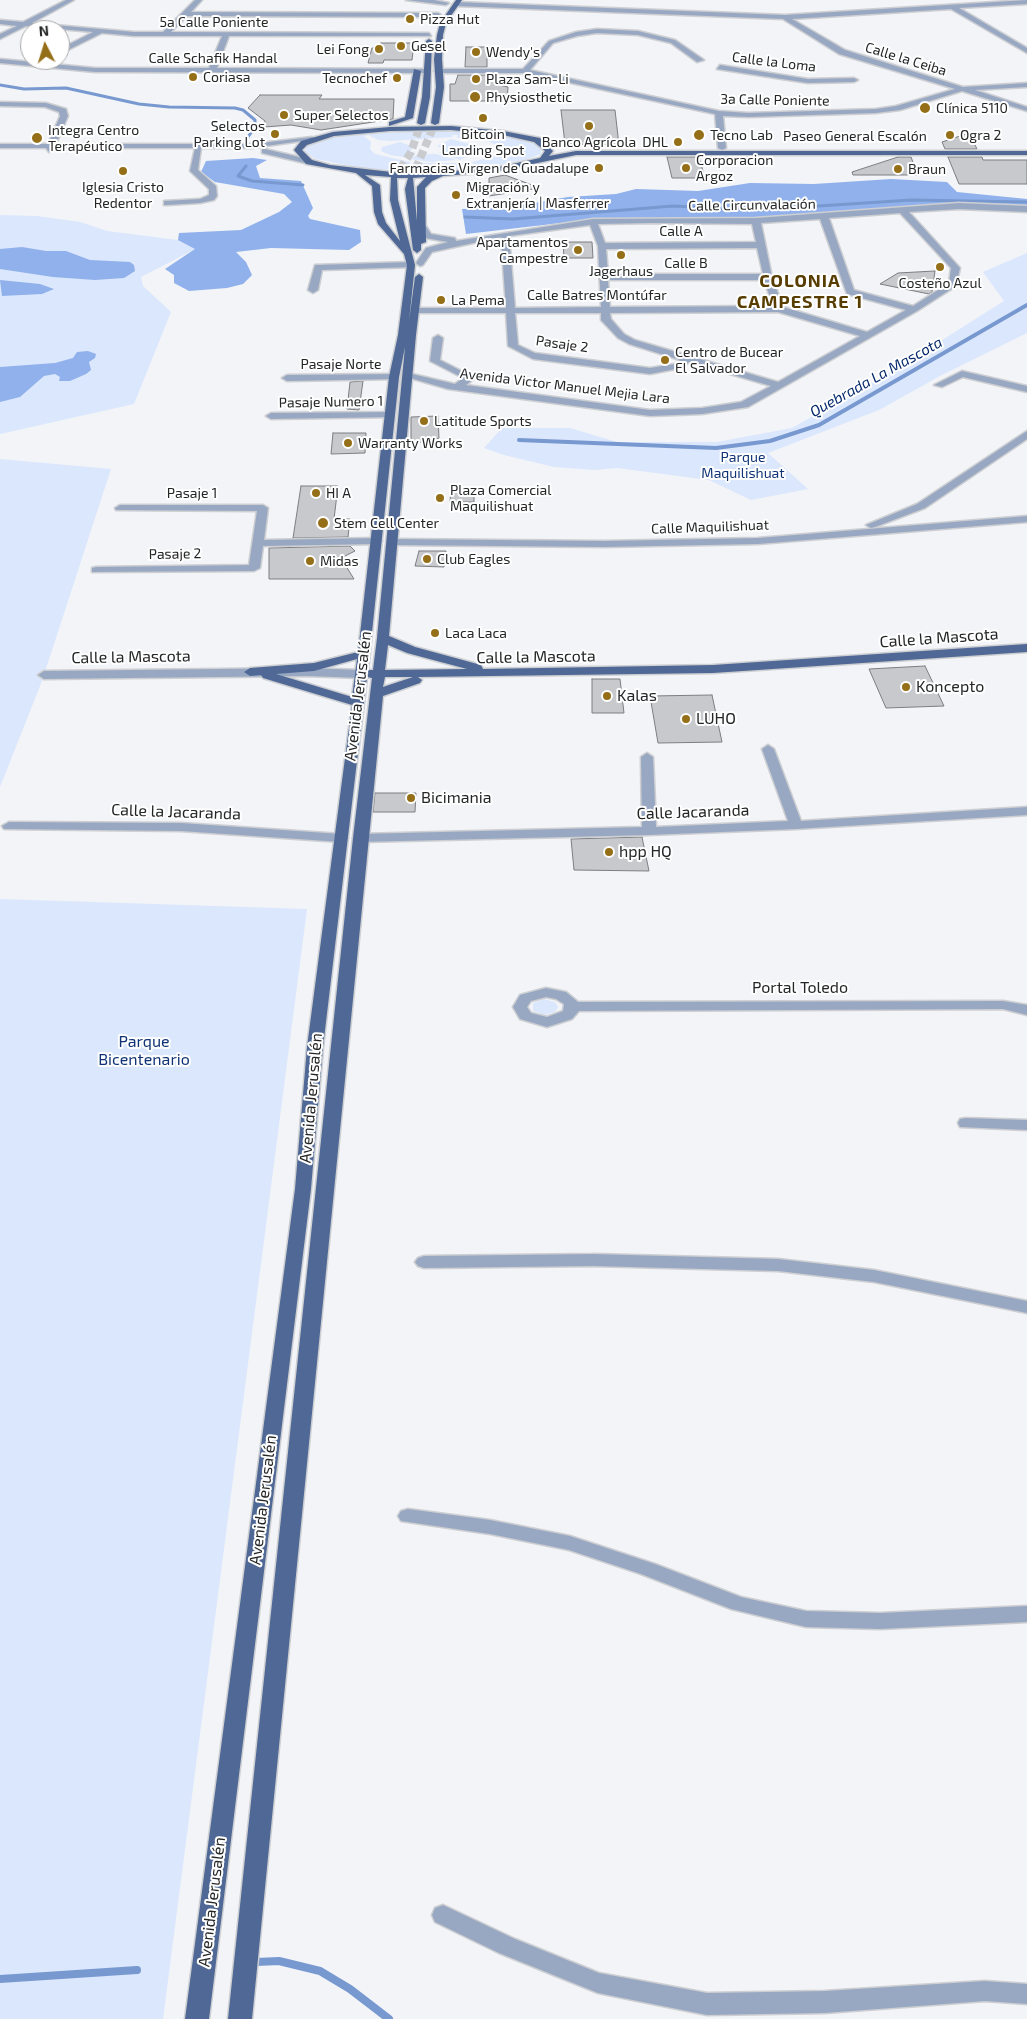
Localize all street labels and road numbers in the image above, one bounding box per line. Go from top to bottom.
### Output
street label: 5a Calle Poniente [159,14,269,30]
street label: Calle la Ceiba [863,39,949,79]
street label: Calle la Loma [731,49,817,75]
street label: Calle Schafik Handal [149,50,277,66]
street label: 3a Calle Poniente [720,91,830,109]
street label: Paseo General Escalón [783,128,927,144]
street label: Calle Circunvalación [688,195,816,215]
street label: Calle A [659,223,703,239]
street label: Calle B [664,255,708,271]
street label: Calle Batres Montúfar [527,287,667,303]
street label: Pasaje 2 [535,332,589,356]
street label: Pasaje Norte [300,356,382,372]
street label: Avenida Victor Manuel Mejia Lara [459,365,671,407]
street label: Pasaje Numero 1 [279,393,383,411]
street label: Pasaje 1 [167,485,217,501]
street label: Calle Maquilishuat [651,517,769,537]
street label: Pasaje 2 [149,545,201,563]
street label: Calle la Mascota [879,624,999,652]
street label: Avenida Jerusalén [341,630,375,762]
street label: Calle la Mascota [71,646,191,668]
street label: Calle la Mascota [476,646,596,668]
street label: Calle la Jacaranda [111,800,241,824]
street label: Calle Jacaranda [636,800,750,824]
street label: Portal Toledo [752,978,848,998]
street label: Avenida Jerusalén [296,1032,326,1164]
street label: Avenida Jerusalén [246,1434,280,1566]
street label: Avenida Jerusalén [195,1836,229,1968]

